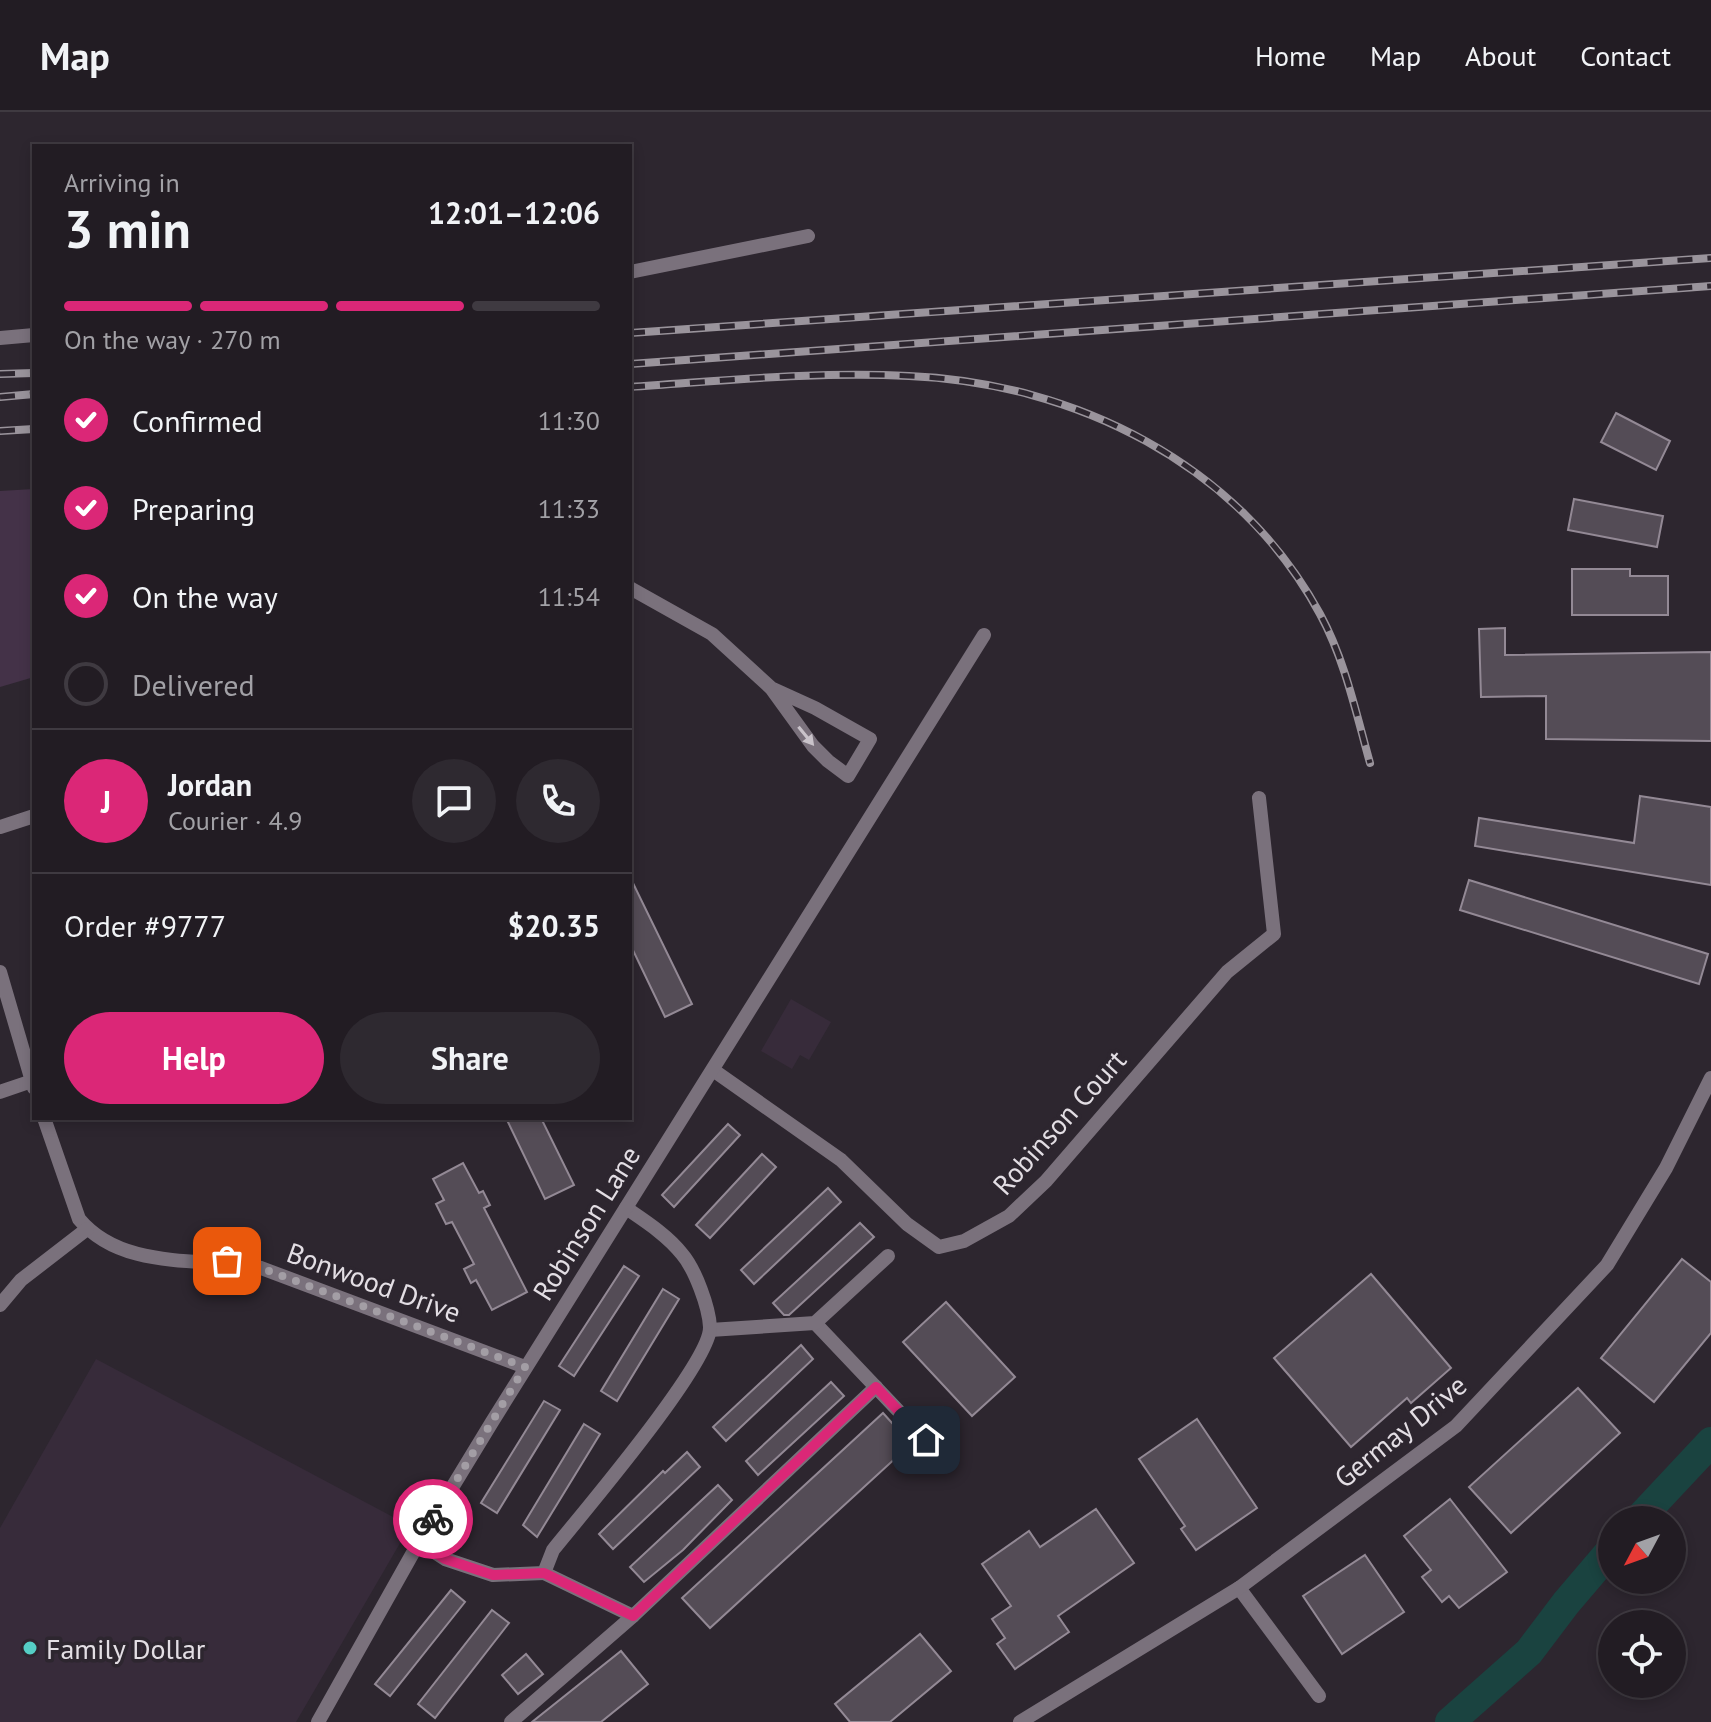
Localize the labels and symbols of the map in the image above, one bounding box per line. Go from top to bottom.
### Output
one-way arrow [797,726,813,746]
street label: Robinson Court [984,1041,1134,1202]
street label: Robinson Lane [524,1139,648,1307]
pin [193,1227,261,1295]
street label: Bonwood Drive [282,1233,466,1331]
street label: Germay Drive [1326,1366,1474,1496]
pin [892,1406,960,1474]
courier [393,1479,473,1559]
north arrow [1598,1506,1686,1594]
place label: Family Dollar [46,1630,206,1667]
marker: Family Dollar [21,1639,39,1657]

